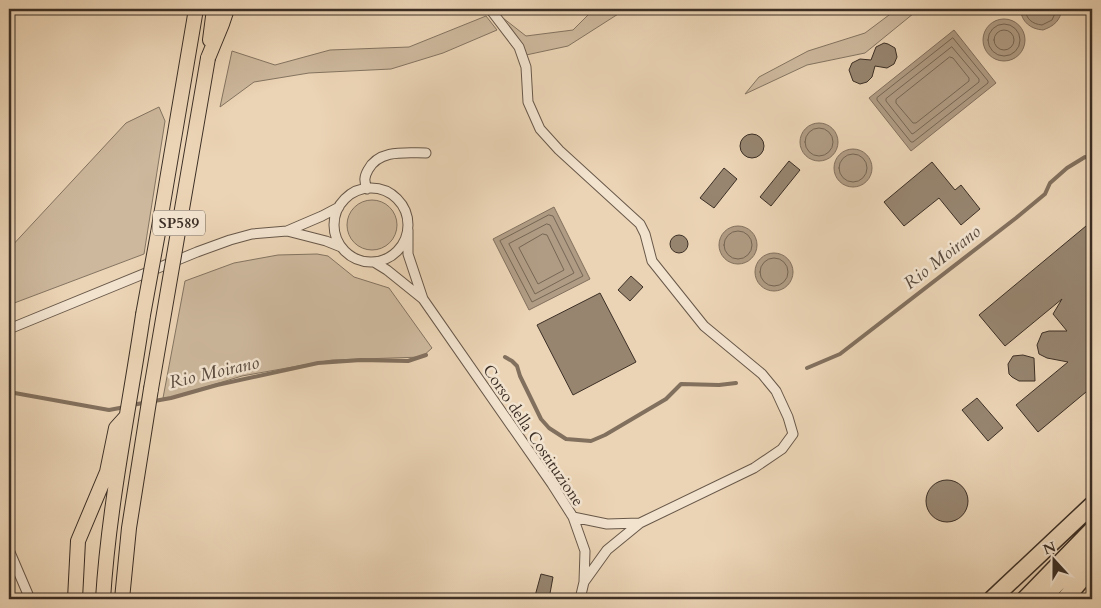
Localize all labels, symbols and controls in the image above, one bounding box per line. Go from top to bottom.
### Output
road number: SP589 [153,210,205,236]
water label: Rio Moirano [898,219,986,295]
water label: Rio Moirano [167,350,262,395]
street label: Corso della Costituzione [478,360,589,511]
north arrow [1028,536,1078,586]
text: N [1040,537,1059,559]

